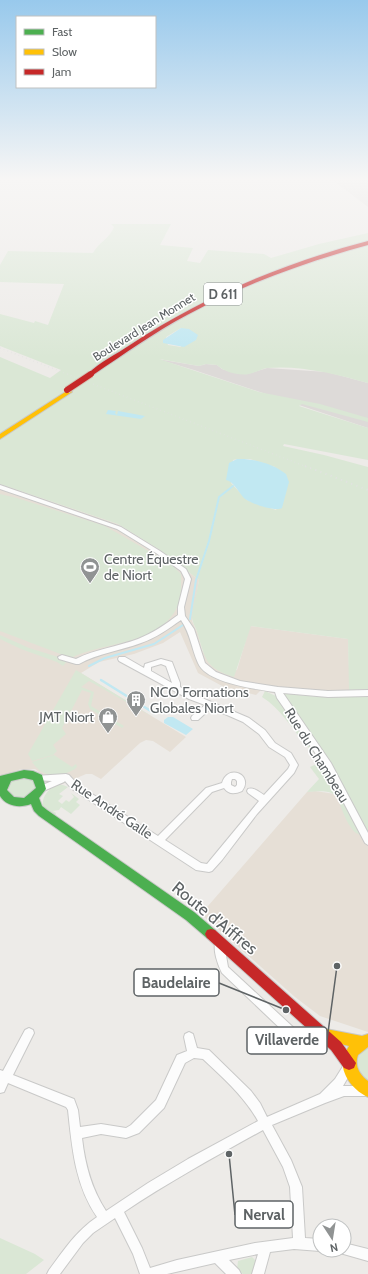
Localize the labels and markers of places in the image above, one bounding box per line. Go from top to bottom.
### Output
place label: Centre Équestre de Niort [104,550,198,584]
sports icon: Centre Équestre de Niort [79,556,101,584]
place label: NCO Formations Globales Niort [150,683,249,717]
building icon: NCO Formations Globales Niort [125,689,147,717]
shop icon: JMT Niort [97,706,119,734]
place label: JMT Niort [38,708,94,726]
callout: Baudelaire [134,969,219,996]
callout: Villaverde [247,1027,327,1054]
callout: Nerval [235,1201,293,1228]

